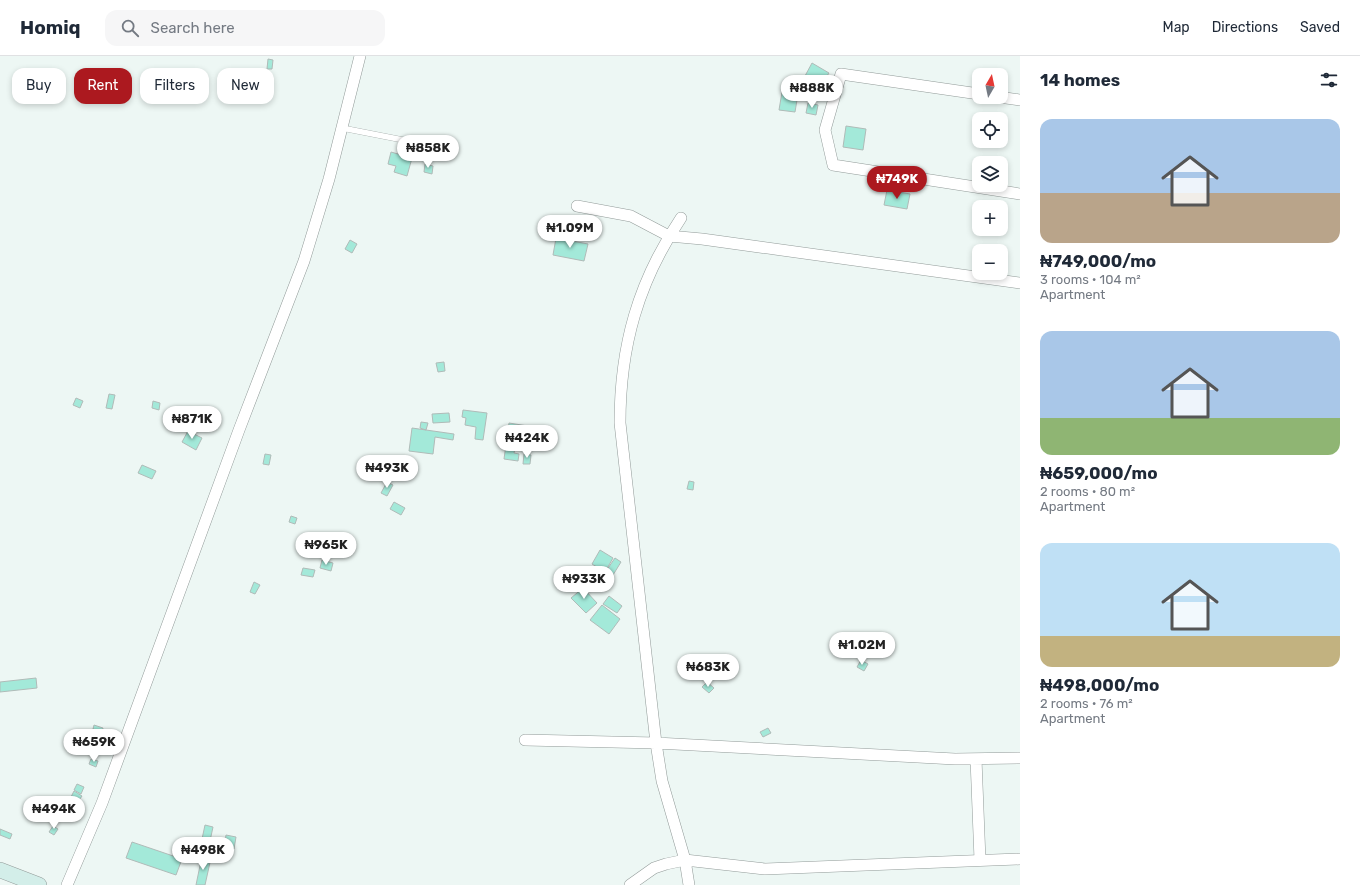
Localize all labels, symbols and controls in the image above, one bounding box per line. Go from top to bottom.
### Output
search box [105,10,385,46]
text: Homiq [20,16,81,39]
icon: search [119,17,141,39]
text: Search here [151,19,235,37]
text: Map [1163,19,1190,36]
text: Directions [1212,19,1278,36]
text: Saved [1300,19,1340,36]
chip: Buy [12,68,66,104]
chip: Rent [74,68,132,104]
chip: Filters [140,68,209,104]
chip: New [217,68,274,104]
north arrow [972,68,1008,104]
map controls [972,68,1008,280]
icon: filters [1318,69,1340,91]
text: 14 homes [1040,70,1120,90]
pin: ₦888K [784,75,840,109]
text: ₦888K [790,80,834,95]
button: locate [972,112,1008,148]
pin: ₦858K [400,135,456,169]
text: ₦858K [406,140,450,155]
icon: home [1154,145,1226,217]
button: layers [972,156,1008,192]
pin: ₦749K [869,166,925,200]
text: ₦749K [876,171,918,186]
button: + [972,200,1008,236]
pin: ₦1.09M [537,215,603,249]
text: ₦1.09M [546,220,594,235]
button: − [972,244,1008,280]
text: ₦749,000/mo [1040,251,1156,271]
text: 3 rooms · 104 m² [1040,272,1141,287]
text: Apartment [1040,287,1105,302]
icon: home [1154,357,1226,429]
pin: ₦871K [164,406,220,440]
text: ₦871K [172,411,212,426]
pin: ₦424K [499,425,555,459]
text: ₦424K [505,430,549,445]
pin: ₦493K [359,455,415,489]
text: ₦493K [365,460,409,475]
text: ₦659,000/mo [1040,463,1158,483]
text: 2 rooms · 80 m² [1040,484,1135,499]
text: Apartment [1040,499,1105,514]
pin: ₦965K [298,532,354,566]
text: ₦965K [304,537,348,552]
pin: ₦933K [556,566,612,600]
icon: home [1154,569,1226,641]
text: ₦933K [562,571,606,586]
pin: ₦1.02M [829,632,895,666]
text: ₦1.02M [838,637,886,652]
pin: ₦683K [680,654,736,688]
text: ₦683K [686,659,730,674]
text: ₦498,000/mo [1040,675,1159,695]
text: 2 rooms · 76 m² [1040,696,1133,711]
text: Apartment [1040,711,1105,726]
pin: ₦659K [66,729,122,763]
text: ₦659K [72,734,116,749]
pin: ₦494K [26,796,82,830]
text: ₦494K [32,801,76,816]
pin: ₦498K [175,837,231,871]
text: ₦498K [181,842,225,857]

